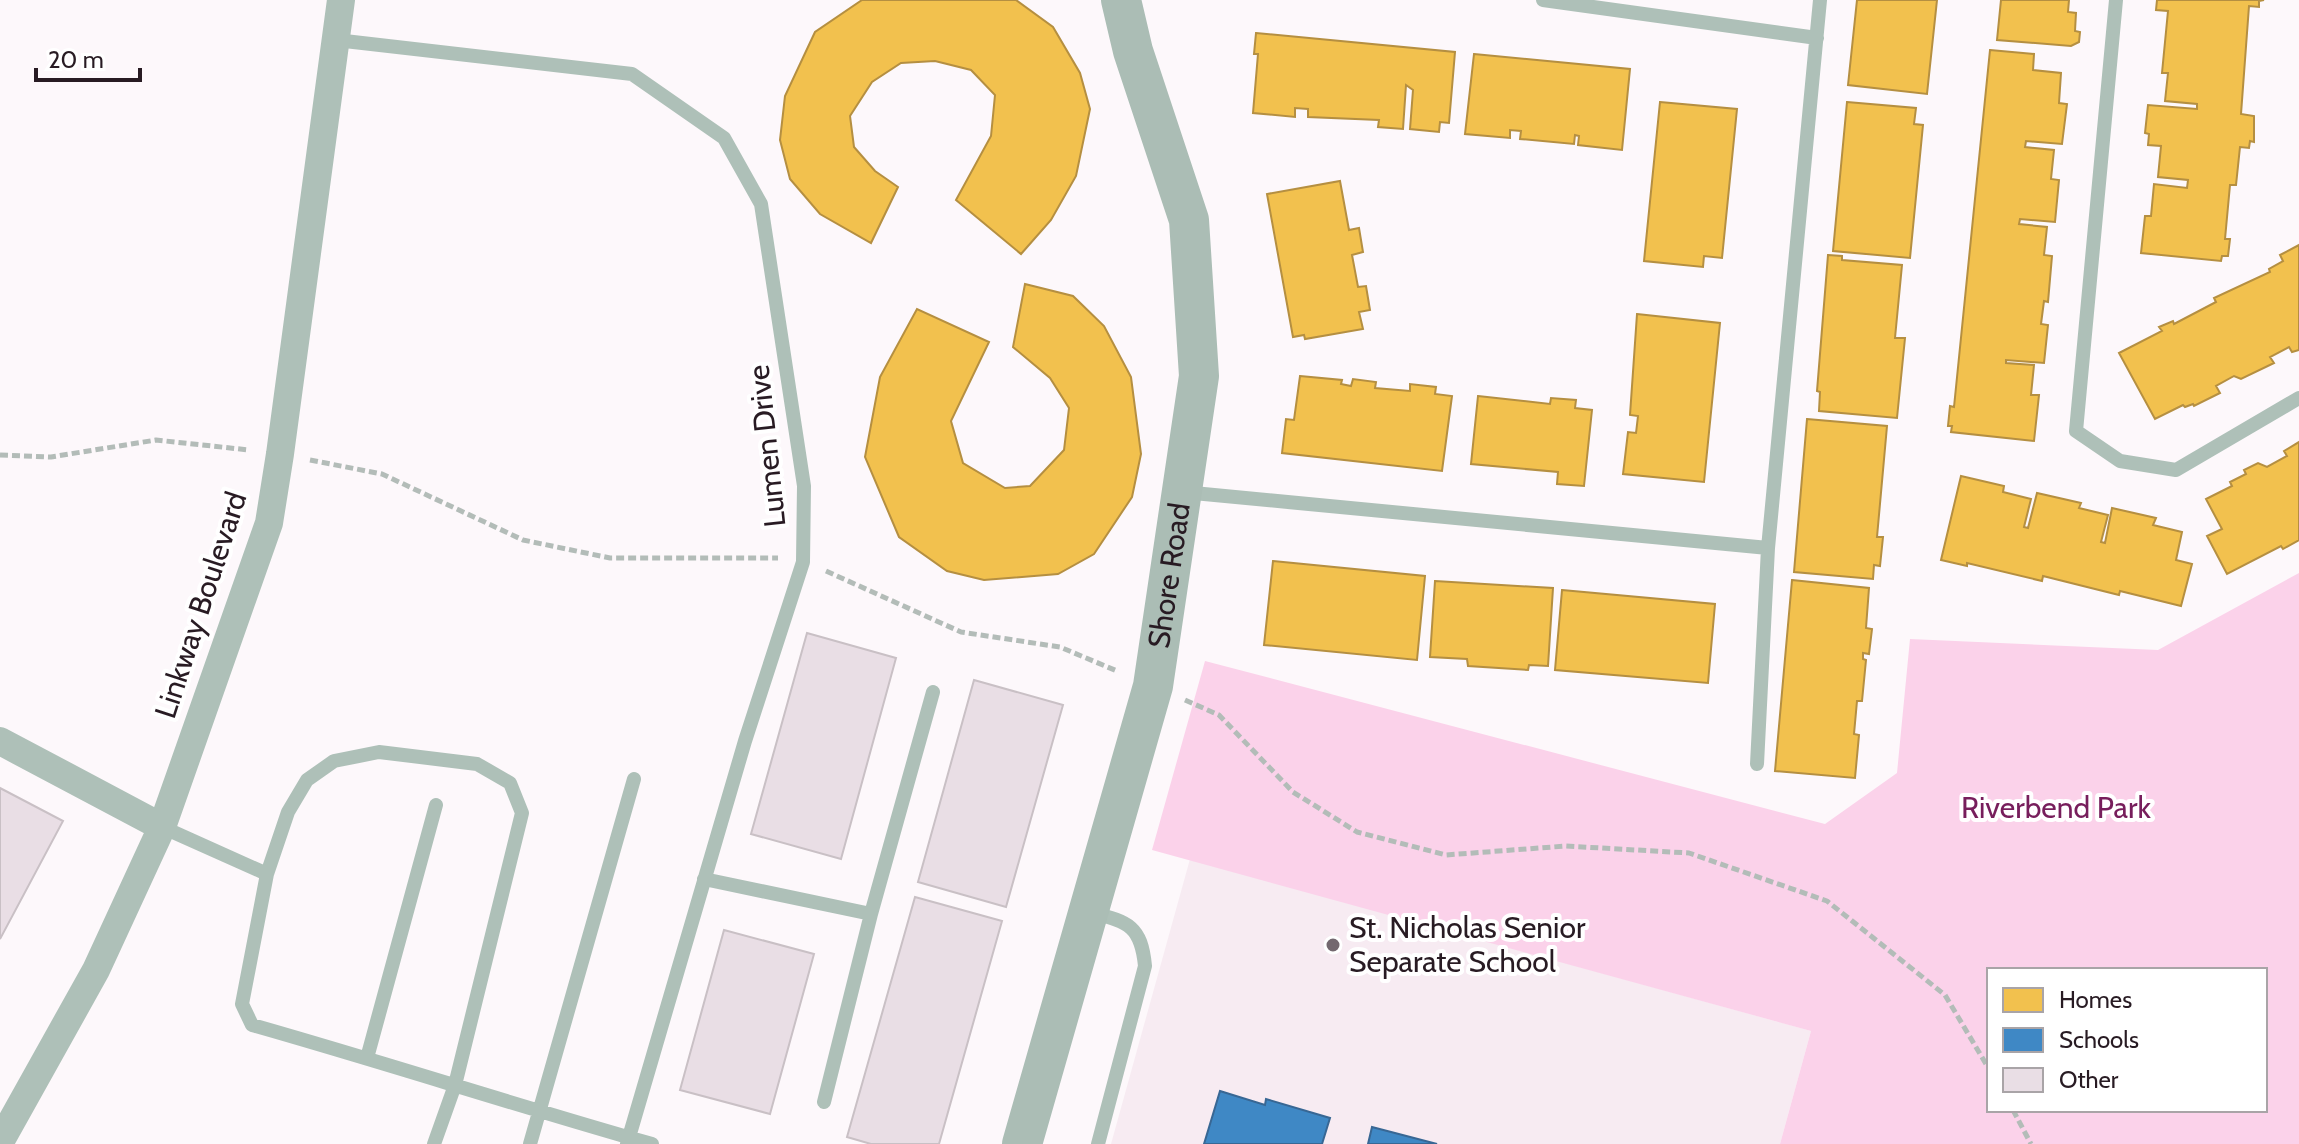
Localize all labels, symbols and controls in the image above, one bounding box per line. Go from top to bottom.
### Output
scale bar [36,32,140,82]
text: 20 m [48,45,104,74]
street label: Lumen Drive [740,363,793,529]
street label: Linkway Boulevard [146,487,255,723]
street label: Shore Road [1140,500,1198,651]
park label: Riverbend Park [1961,789,2151,826]
place label: St. Nicholas Senior Separate School [1349,909,1586,980]
marker: St. Nicholas Senior Separate School [1324,936,1342,954]
legend [1987,968,2267,1112]
text: Homes [2059,985,2132,1014]
text: Schools [2059,1025,2139,1054]
text: Other [2059,1065,2119,1094]

